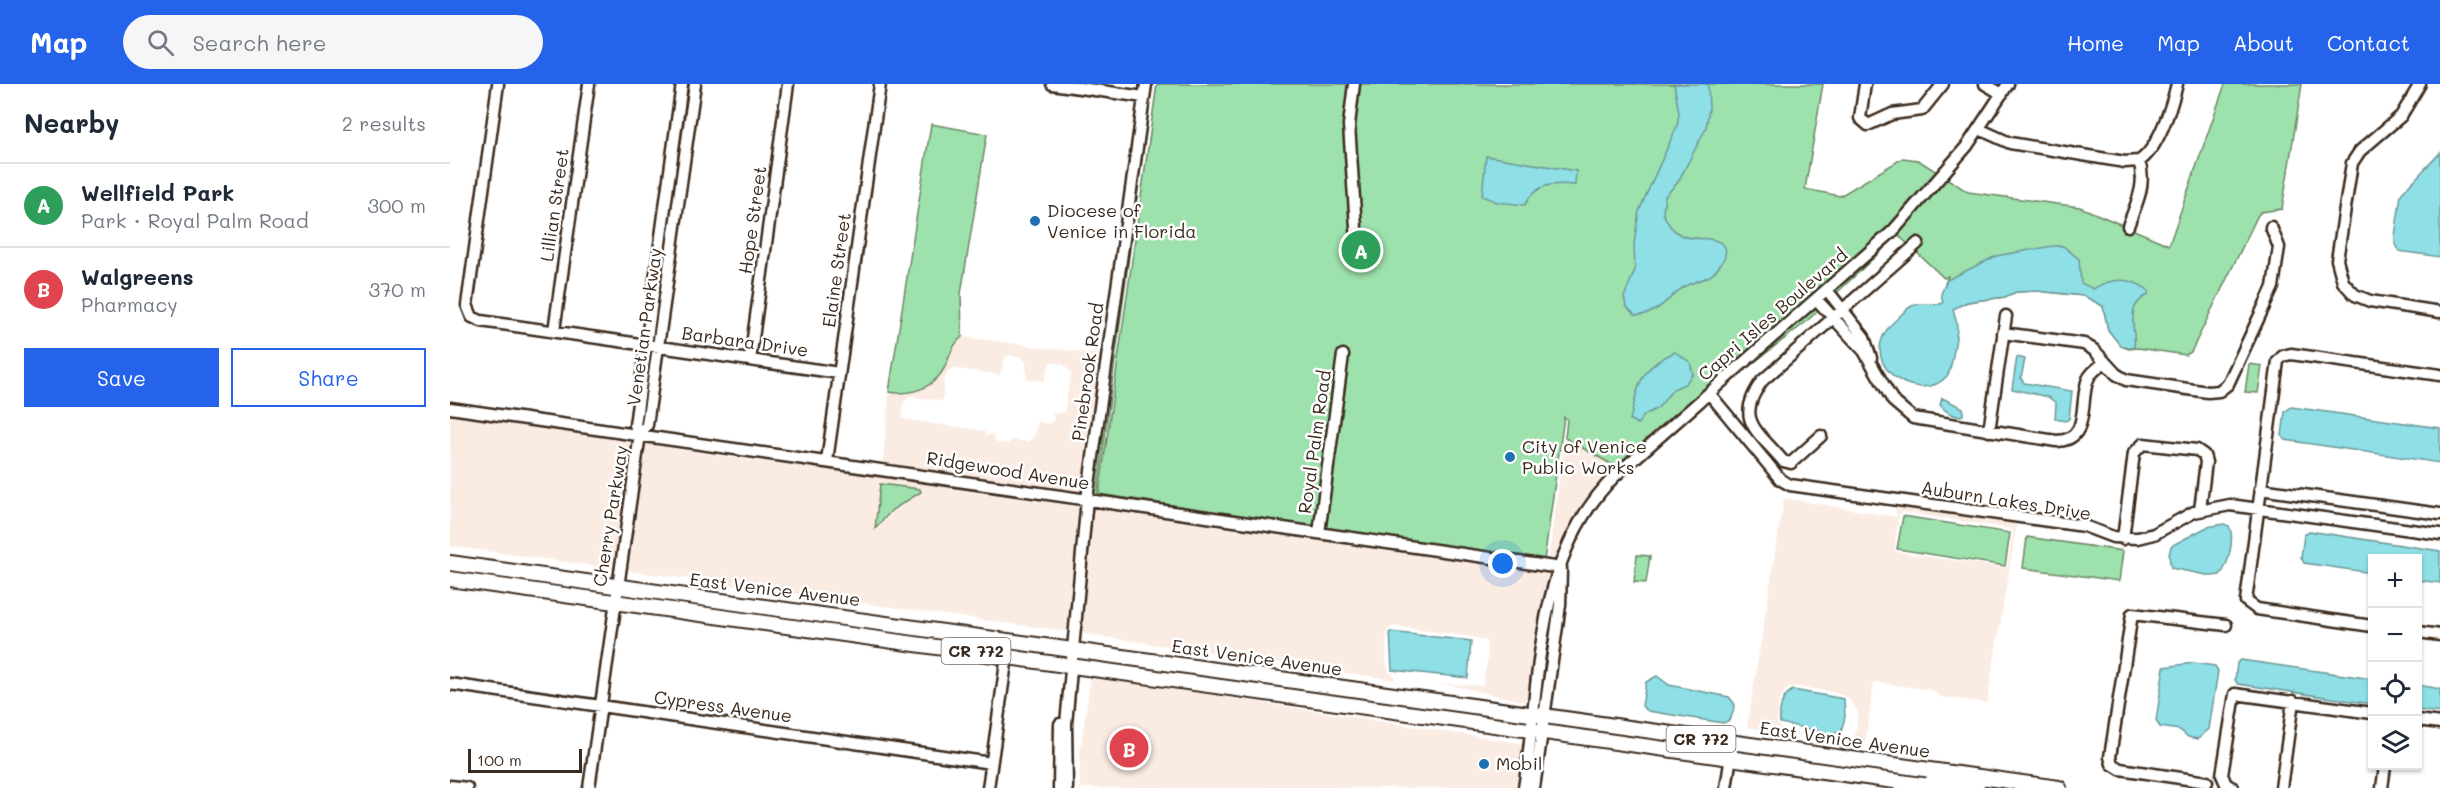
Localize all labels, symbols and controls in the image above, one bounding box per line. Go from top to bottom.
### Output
search box [123,15,543,69]
text: Map [30,24,87,60]
icon: search [144,26,177,59]
text: Search here [192,28,326,57]
text: Home [2067,29,2124,56]
text: Map [2157,29,2200,56]
text: About [2233,29,2294,56]
text: Contact [2327,29,2410,56]
text: Nearby [24,106,119,140]
text: 2 results [342,110,426,136]
street label: Lillian Street [534,147,574,263]
street label: Hope Street [733,164,771,275]
text: Wellfield Park [81,178,234,207]
text: A [37,192,50,218]
text: 300 m [367,192,426,218]
place label: Diocese of Venice in Florida [1047,198,1196,243]
text: Park · Royal Palm Road [81,207,309,233]
street label: Elaine Street [816,211,856,329]
marker: Diocese of Venice in Florida [1028,214,1042,228]
pin: A [1342,228,1380,272]
street label: Capri Isles Boulevard [1692,243,1852,386]
street label: Venetian Parkway [621,246,667,408]
text: Walgreens [81,262,194,291]
text: B [37,276,50,302]
text: 370 m [368,276,426,302]
text: Pharmacy [81,291,178,317]
street label: Pinebrook Road [1065,301,1109,443]
street label: Barbara Drive [680,320,810,362]
button: Save [24,348,219,407]
button: Share [231,348,426,407]
street label: Royal Palm Road [1292,369,1336,515]
place label: City of Venice Public Works [1522,434,1647,479]
street label: Cherry Parkway [587,443,633,588]
street label: Ridgewood Avenue [925,445,1091,495]
marker: City of Venice Public Works [1503,450,1517,464]
street label: Auburn Lakes Drive [1919,475,2093,525]
your location [1488,549,1517,578]
map controls [2368,554,2422,770]
button: + [2368,554,2422,608]
street label: East Venice Avenue [688,567,862,611]
button: − [2368,608,2422,662]
street label: East Venice Avenue [1170,633,1344,681]
road number: CR 772 [942,638,1010,664]
button: locate [2368,662,2422,716]
street label: Cypress Avenue [653,684,794,728]
street label: East Venice Avenue [1758,715,1932,763]
button: layers [2368,716,2422,770]
pin: B [1110,726,1148,770]
road number: CR 772 [1666,726,1736,752]
scale bar [468,746,582,774]
text: 100 m [477,749,522,770]
place label: Mobil [1496,751,1543,775]
marker: Mobil [1477,757,1491,771]

